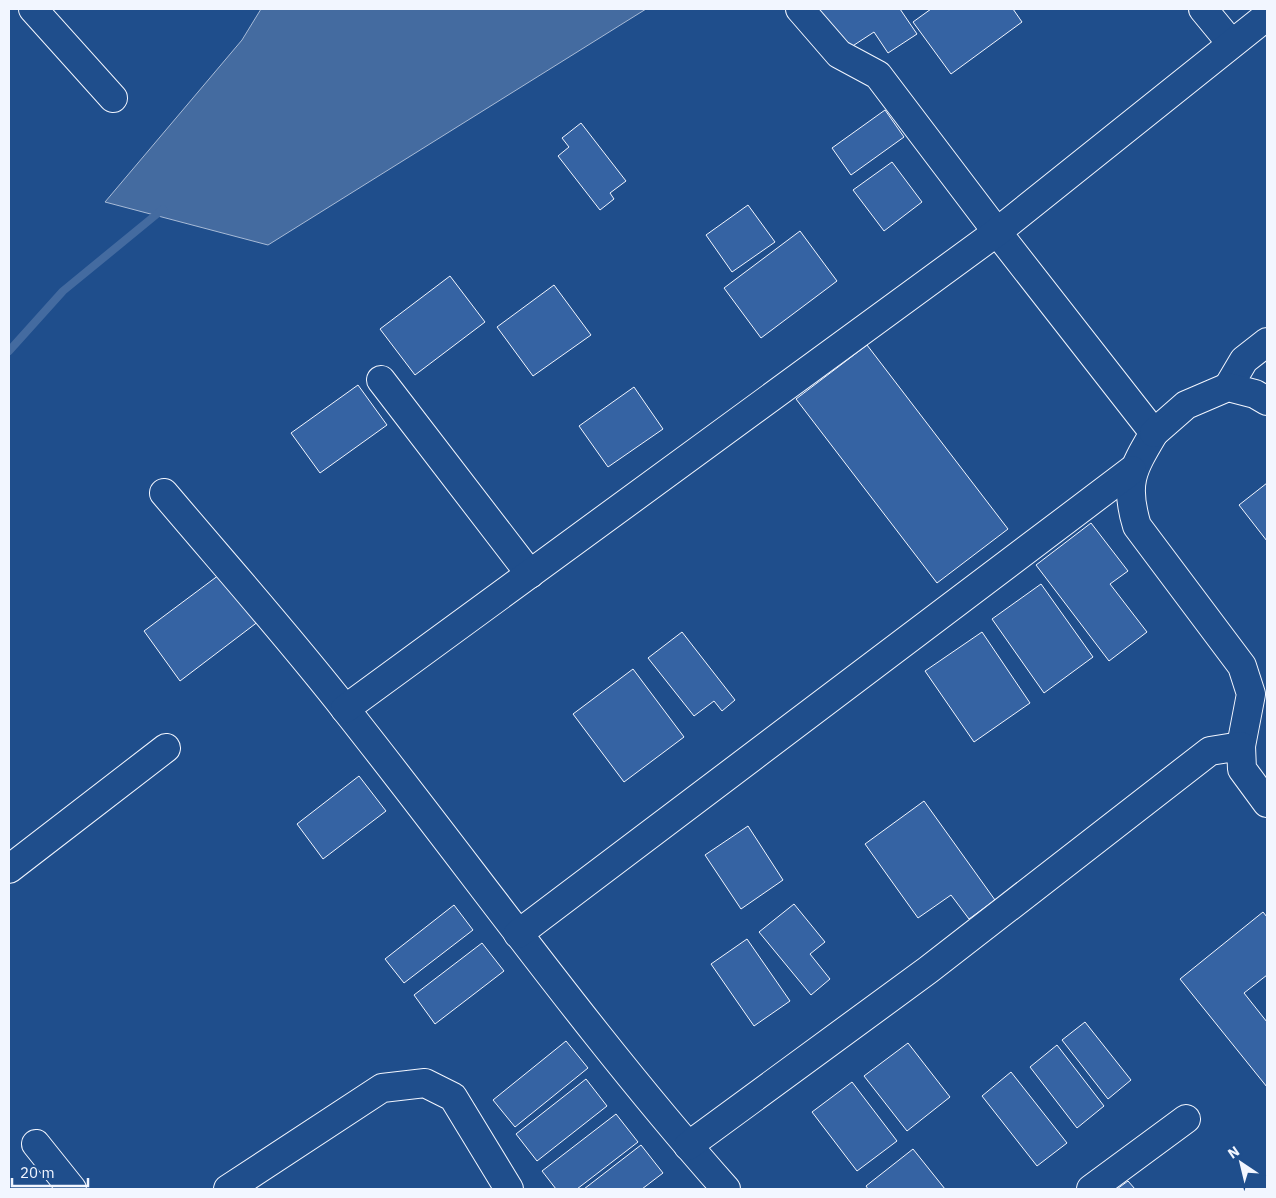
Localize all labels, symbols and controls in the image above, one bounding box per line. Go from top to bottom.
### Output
north arrow [1216,1138,1266,1188]
text: N [1224,1142,1243,1163]
scale bar [12,1156,89,1188]
text: 20 m [20,1163,55,1182]

